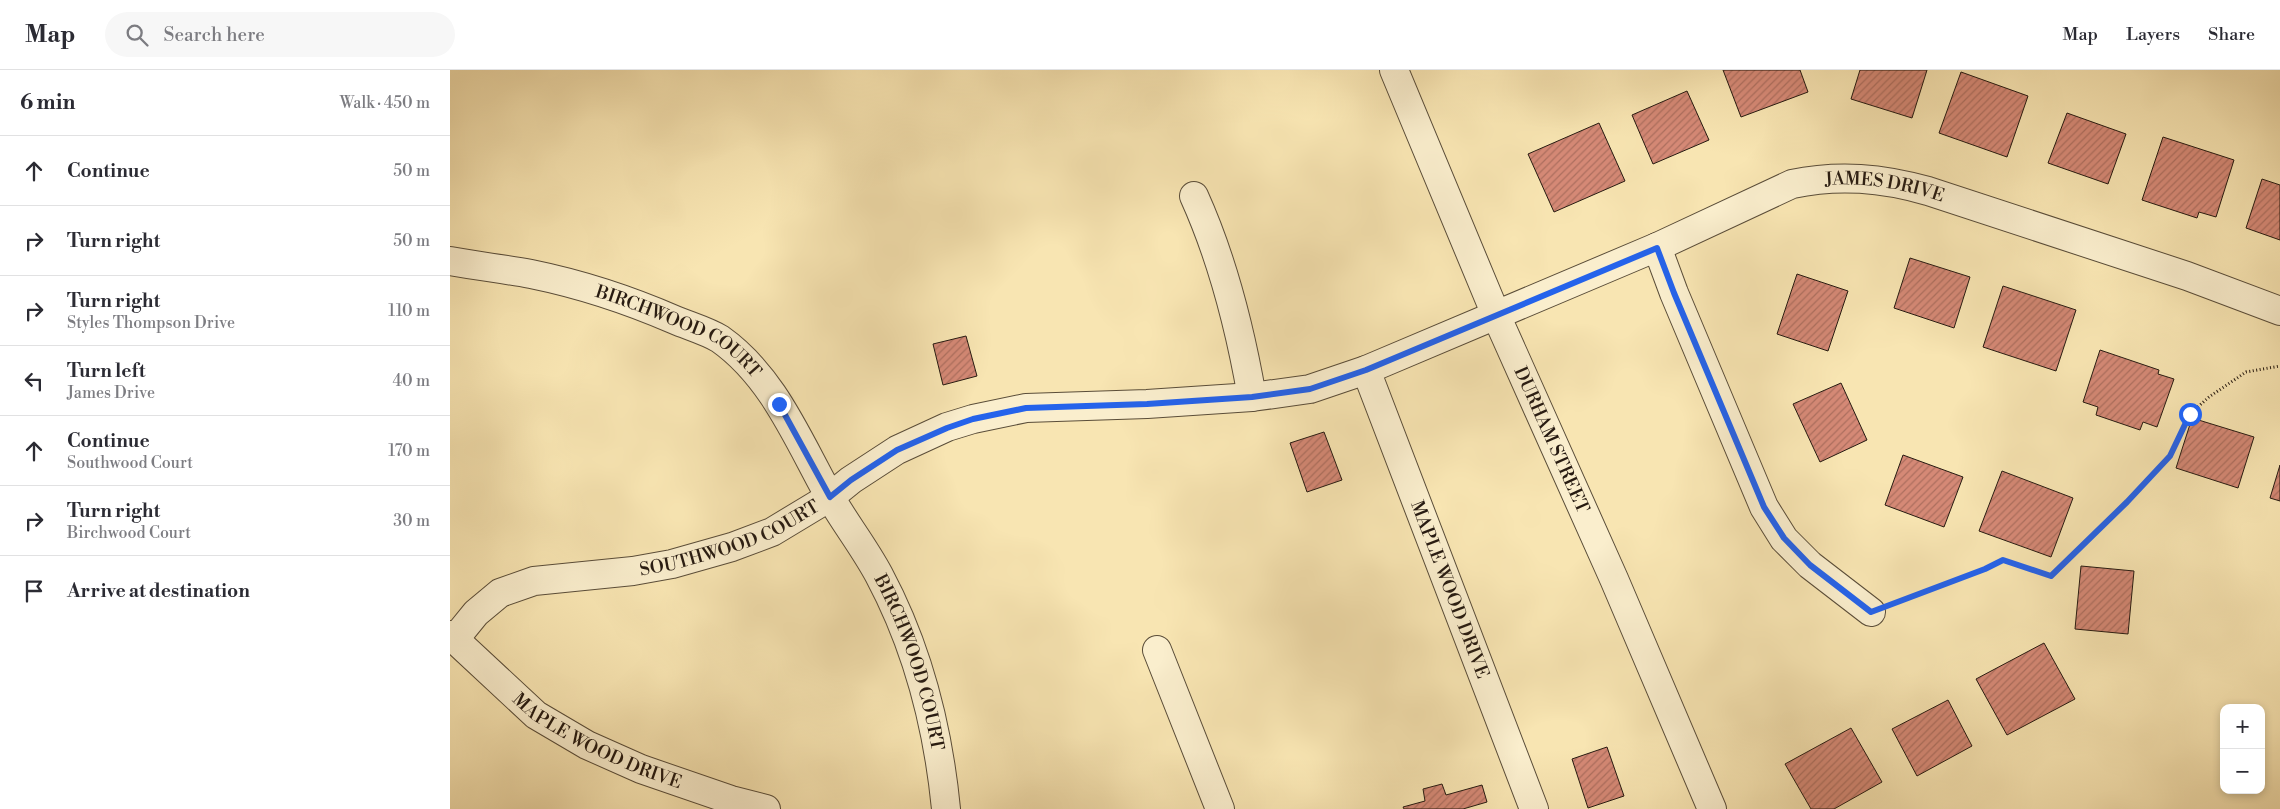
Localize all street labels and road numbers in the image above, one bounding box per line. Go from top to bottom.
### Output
street label: JAMES DRIVE [1823,167,1947,207]
street label: BIRCHWOOD COURT [592,280,767,382]
street label: DURHAM STREET [1509,363,1595,517]
street label: SOUTHWOOD COURT [638,495,824,581]
street label: MAPLE WOOD DRIVE [1406,497,1494,682]
street label: BIRCHWOOD COURT [869,569,949,753]
street label: MAPLE WOOD DRIVE [508,688,685,794]

